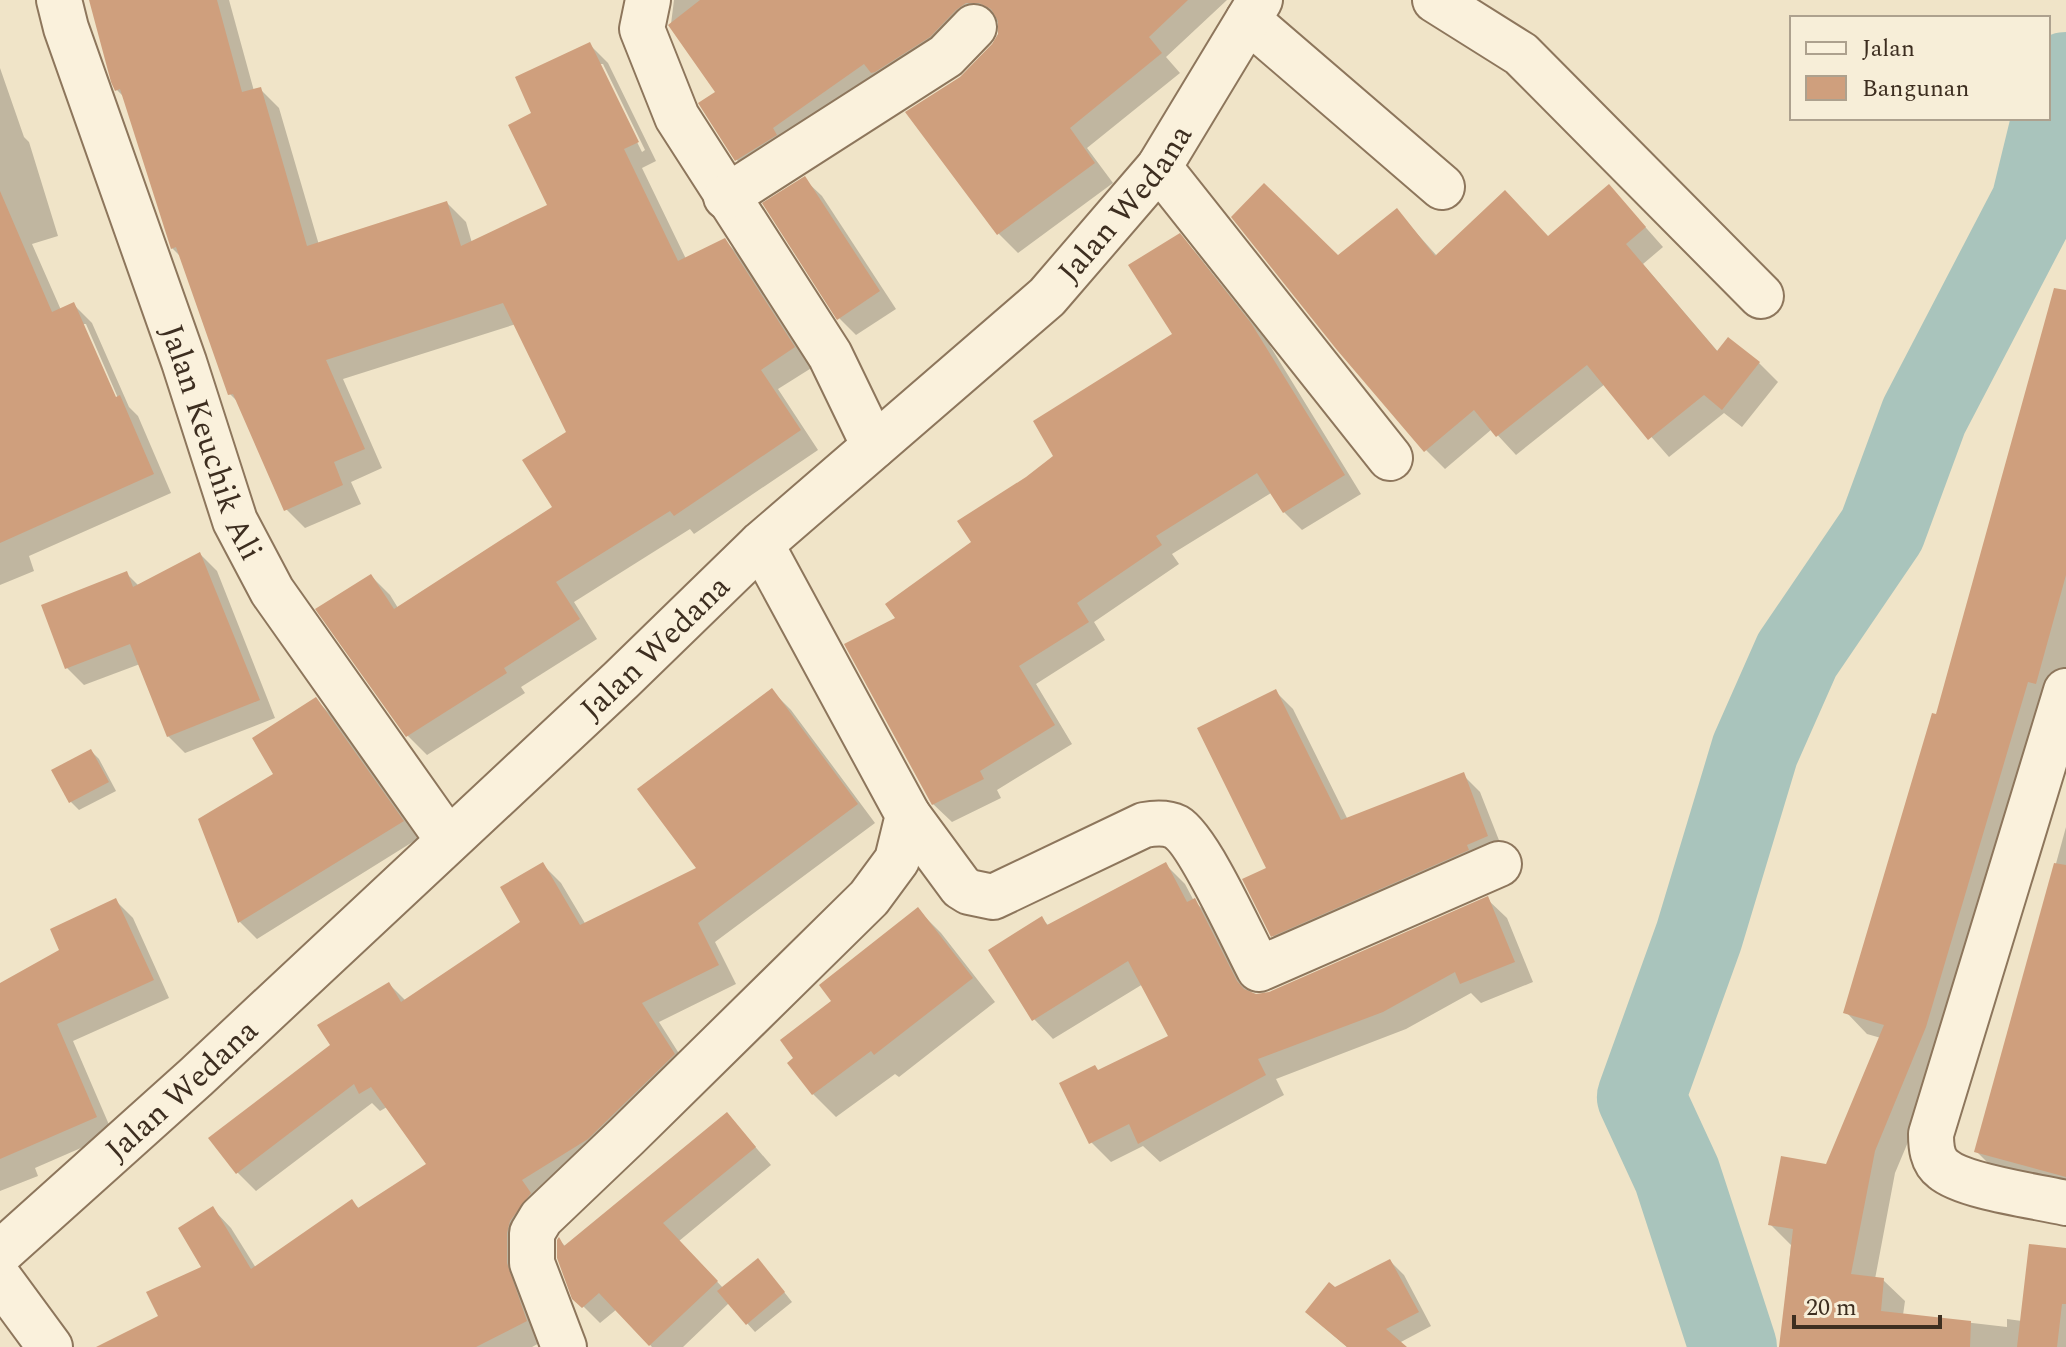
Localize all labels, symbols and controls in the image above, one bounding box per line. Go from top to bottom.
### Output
legend [1790,16,2050,120]
text: Jalan [1862,31,1915,67]
text: Bangunan [1862,71,1970,107]
street label: Jalan Wedana [1046,115,1206,295]
street label: Jalan Keuchik Ali [147,318,275,570]
street label: Jalan Wedana [569,563,742,733]
street label: Jalan Wedana [94,1007,270,1174]
scale bar [1794,1279,1940,1329]
text: 20 m [1806,1290,1857,1326]

